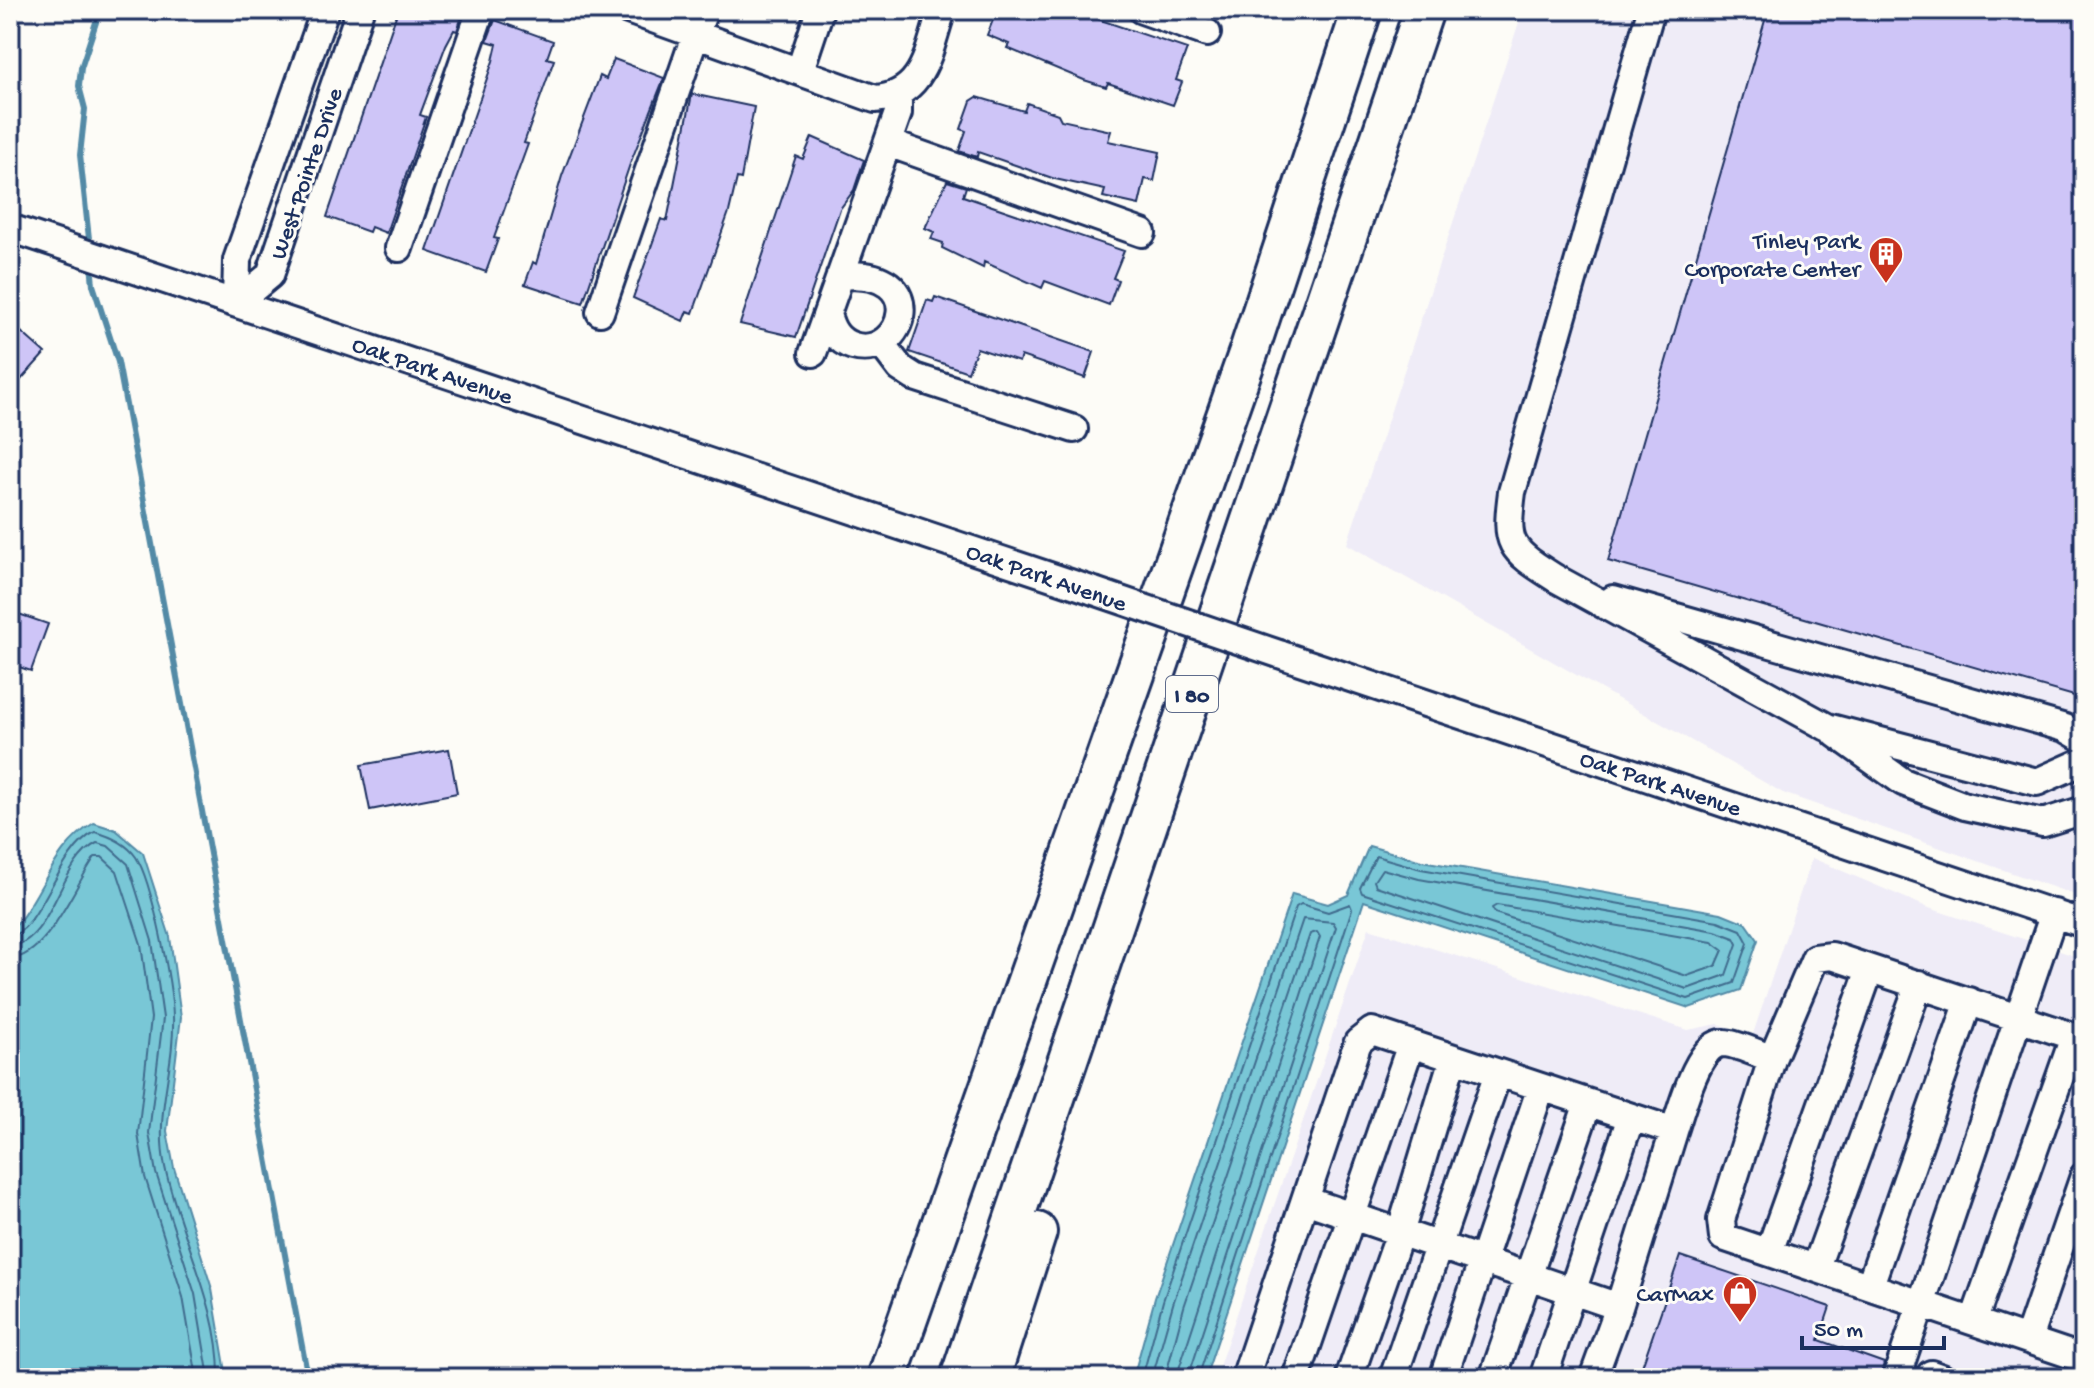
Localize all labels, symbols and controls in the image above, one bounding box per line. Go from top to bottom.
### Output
street label: West Pointe Drive [265,84,351,264]
place label: Tinley Park Corporate Center [1685,229,1862,286]
building icon: Tinley Park Corporate Center [1867,235,1905,285]
street label: Oak Park Avenue [348,331,516,414]
street label: Oak Park Avenue [962,538,1130,621]
road number: I 80 [1166,676,1218,712]
street label: Oak Park Avenue [1576,746,1745,825]
shop icon: CarMax [1721,1274,1759,1324]
place label: CarMax [1637,1282,1714,1311]
scale bar [1802,1300,1944,1350]
text: 50 m [1814,1317,1863,1346]

